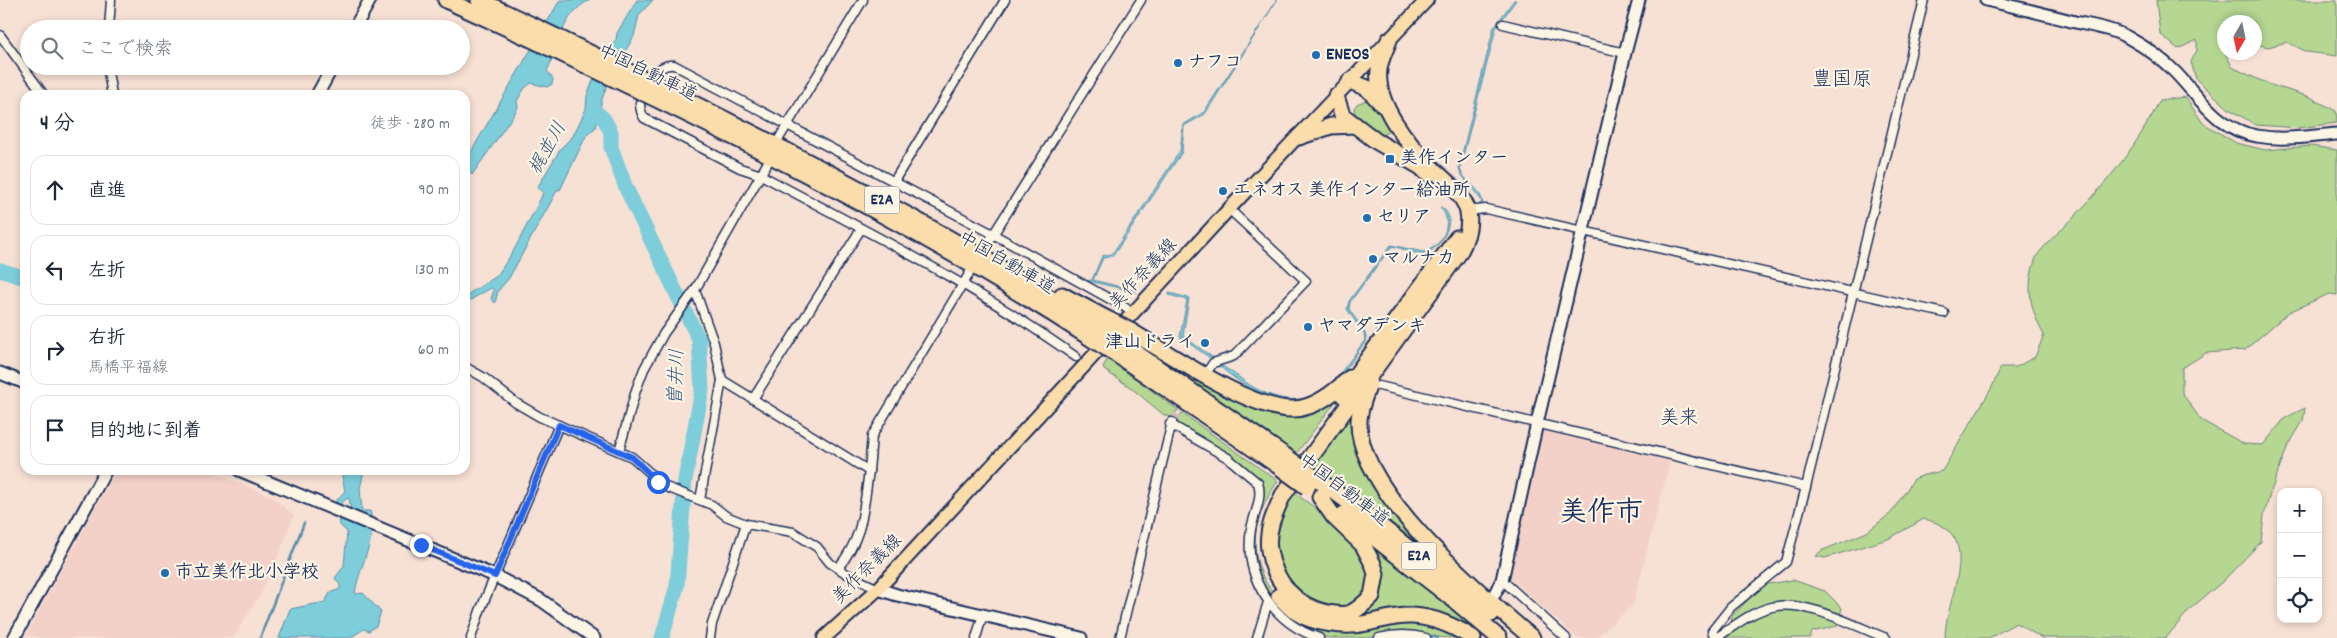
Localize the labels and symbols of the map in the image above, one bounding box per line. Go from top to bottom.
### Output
north arrow [2217,15,2262,60]
street label: 中国自動車道 [593,39,701,109]
place label: ENEOS [1326,43,1370,68]
marker: ENEOS [1310,49,1322,61]
place label: ナフコ [1188,51,1242,76]
marker: ナフコ [1172,57,1184,69]
district label: 豊国原 [1812,67,1872,95]
water label: 梶並川 [523,118,575,180]
place label: 美作インター [1400,147,1508,172]
marker: 美作インター [1384,153,1396,165]
place label: エネオス 美作インター給油所 [1233,179,1470,204]
marker: エネオス 美作インター給油所 [1217,185,1229,197]
road number: E2A [864,186,900,214]
place label: セリア [1377,206,1431,231]
marker: セリア [1361,212,1373,224]
street label: 中国自動車道 [953,226,1059,302]
street label: 美作奈義線 [1104,234,1184,316]
place label: マルナカ [1383,247,1455,272]
marker: マルナカ [1367,253,1379,265]
place label: ヤマダデンキ [1318,315,1426,340]
marker: ヤマダデンキ [1302,321,1314,333]
place label: 津山ドライ [1105,331,1195,356]
marker: 津山ドライ [1199,337,1211,349]
water label: 曽井川 [664,348,692,406]
district label: 美来 [1660,406,1698,433]
street label: 中国自動車道 [1292,449,1394,533]
route start [647,471,670,494]
district label: 美作市 [1559,495,1643,535]
street label: 美作奈義線 [827,529,909,611]
route end [410,534,433,557]
road number: E2A [1402,542,1436,570]
place label: 市立美作北小学校 [175,561,319,586]
marker: 市立美作北小学校 [159,567,171,579]

